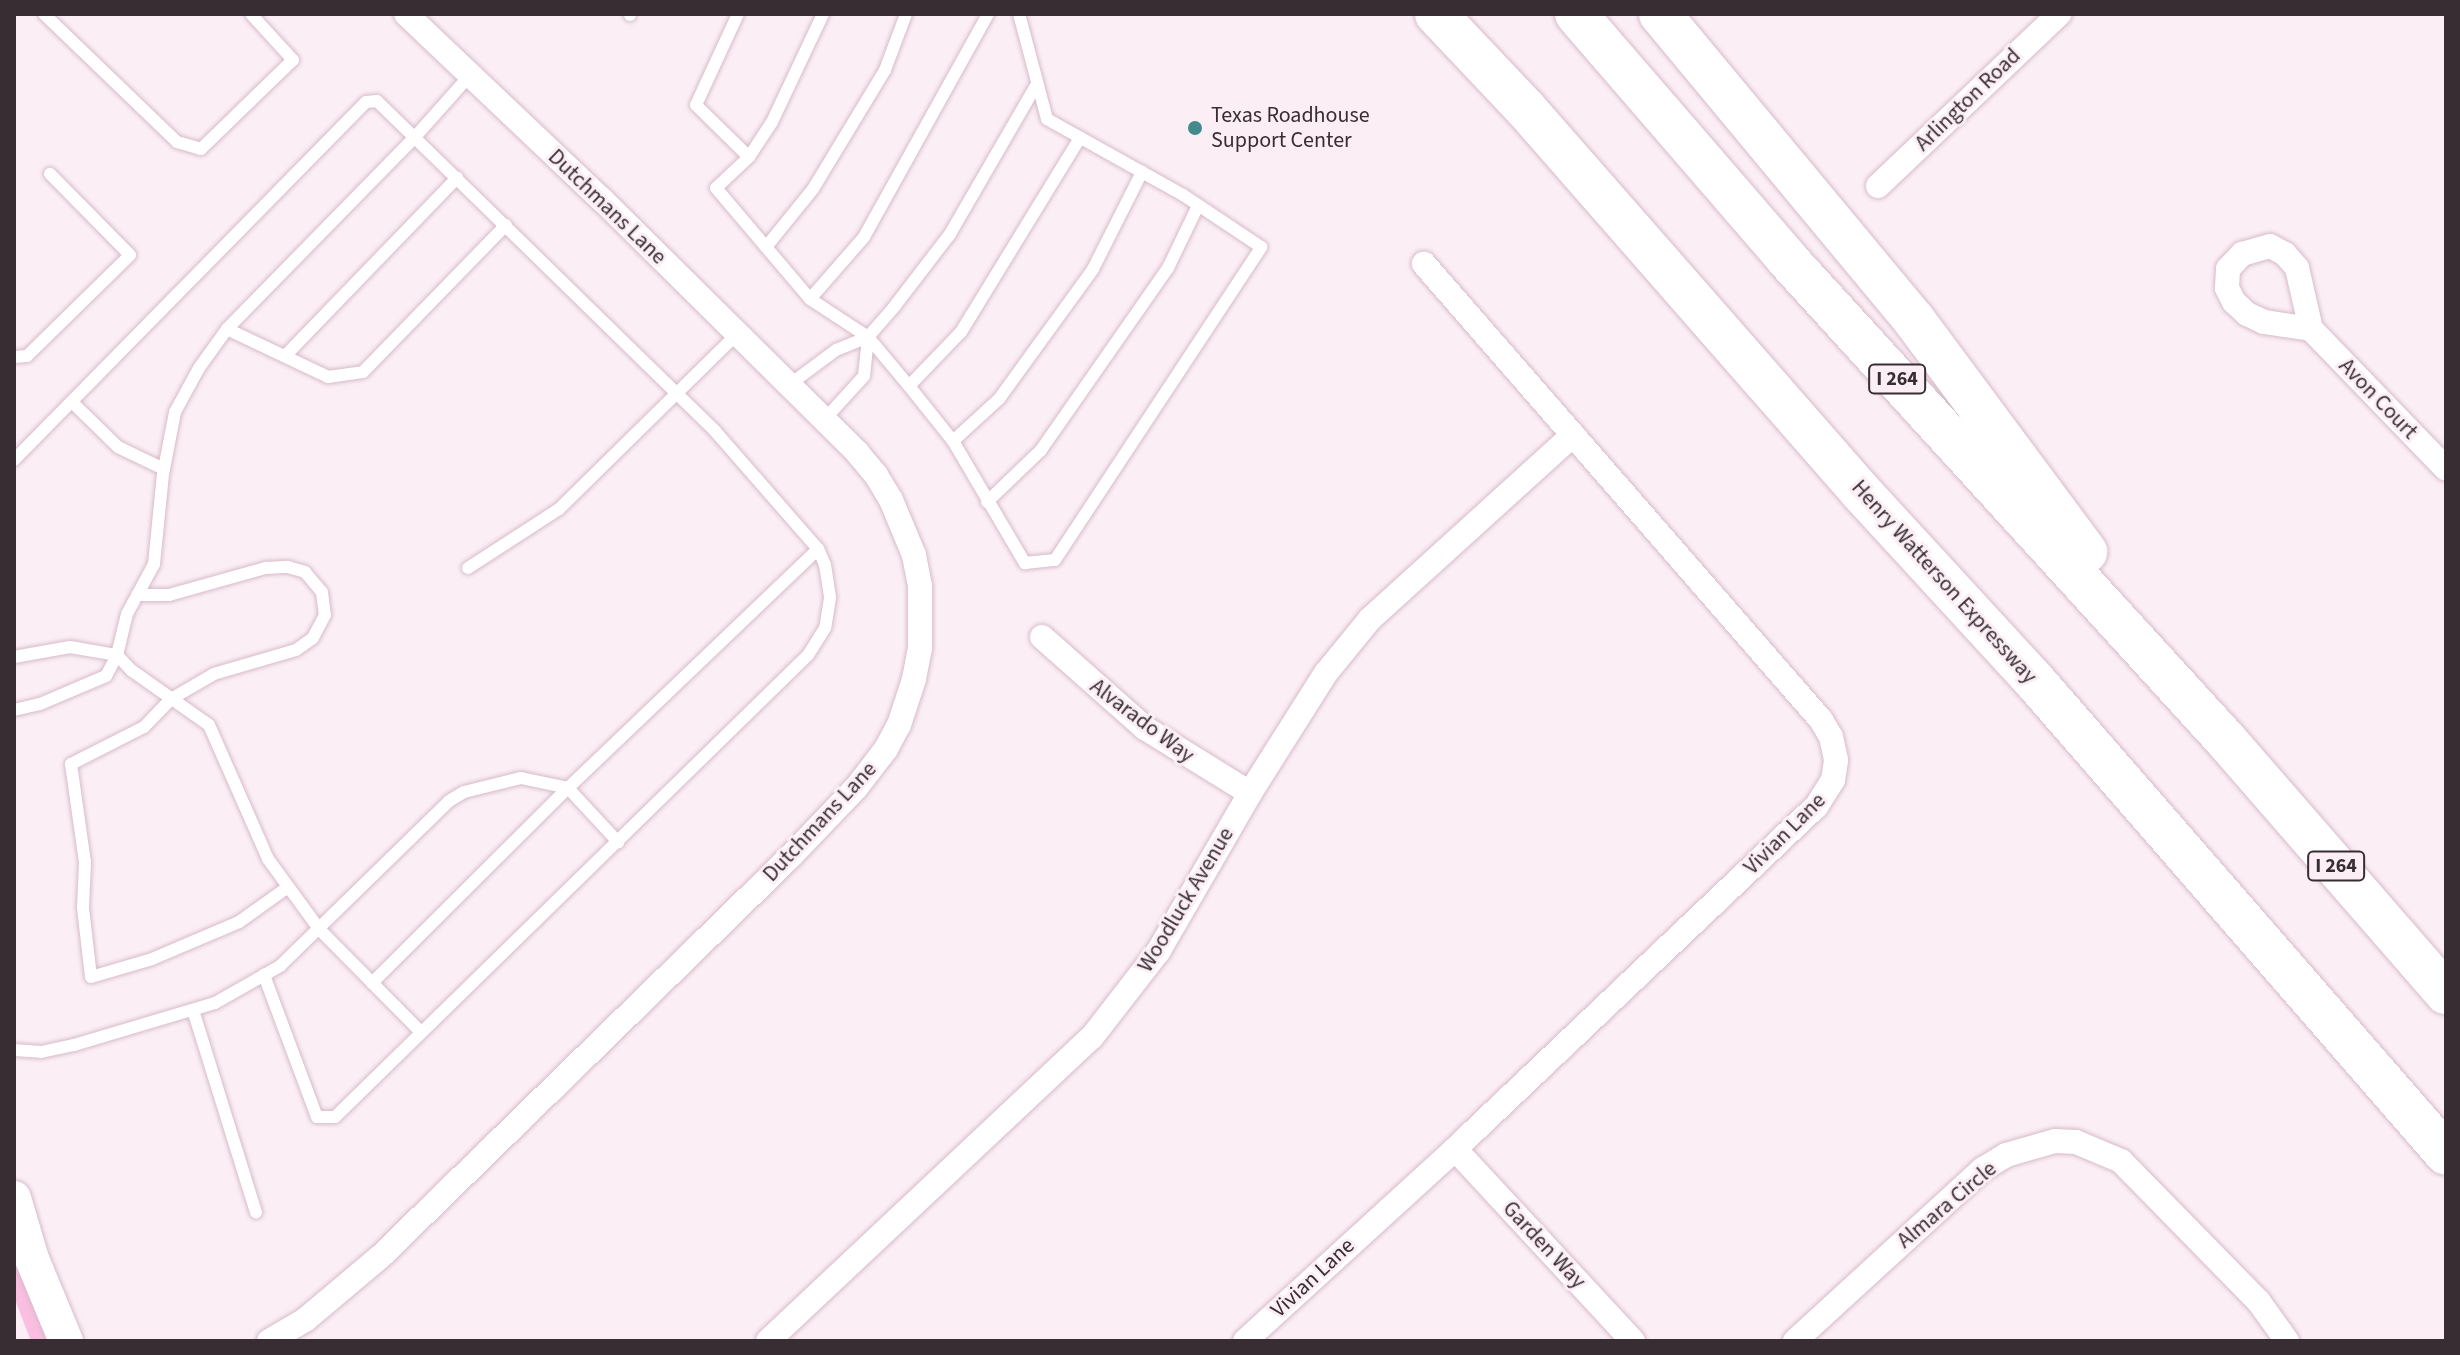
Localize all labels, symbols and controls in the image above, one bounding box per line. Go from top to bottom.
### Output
street label: Arlington Road [1910,43,2026,157]
place label: Texas Roadhouse Support Center [1211,102,1370,154]
marker: Texas Roadhouse Support Center [1186,119,1204,137]
street label: Dutchmans Lane [542,144,672,270]
street label: Avon Court [2333,353,2423,445]
road number: I 264 [1867,363,1927,395]
street label: Henry Watterson Expressway [1846,475,2042,689]
street label: Alvarado Way [1085,673,1199,769]
street label: Dutchmans Lane [758,757,882,887]
street label: Vivian Lane [1739,788,1831,880]
street label: Woodluck Avenue [1132,823,1240,977]
road number: I 264 [2306,850,2366,882]
street label: Almara Circle [1892,1156,2002,1254]
street label: Garden Way [1497,1196,1591,1294]
street label: Vivian Lane [1266,1233,1360,1323]

